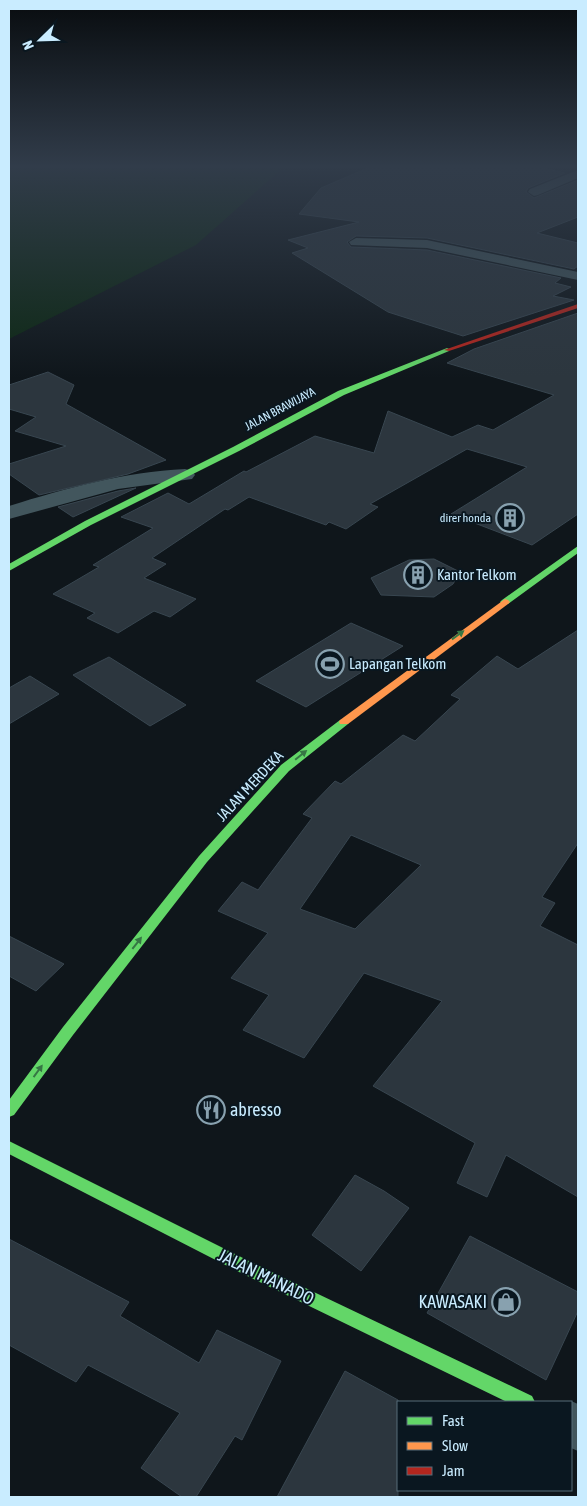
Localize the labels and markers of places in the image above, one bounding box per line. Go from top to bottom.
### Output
building icon: direr honda [495,503,525,533]
place label: direr honda [440,511,491,525]
building icon: Kantor Telkom [403,560,433,590]
place label: Kantor Telkom [437,566,517,583]
sports icon: Lapangan Telkom [315,649,345,679]
place label: Lapangan Telkom [349,655,446,672]
restaurant icon: abresso [196,1095,226,1125]
place label: abresso [230,1099,282,1120]
shop icon: KAWASAKI [491,1287,521,1317]
place label: KAWASAKI [418,1291,487,1312]

